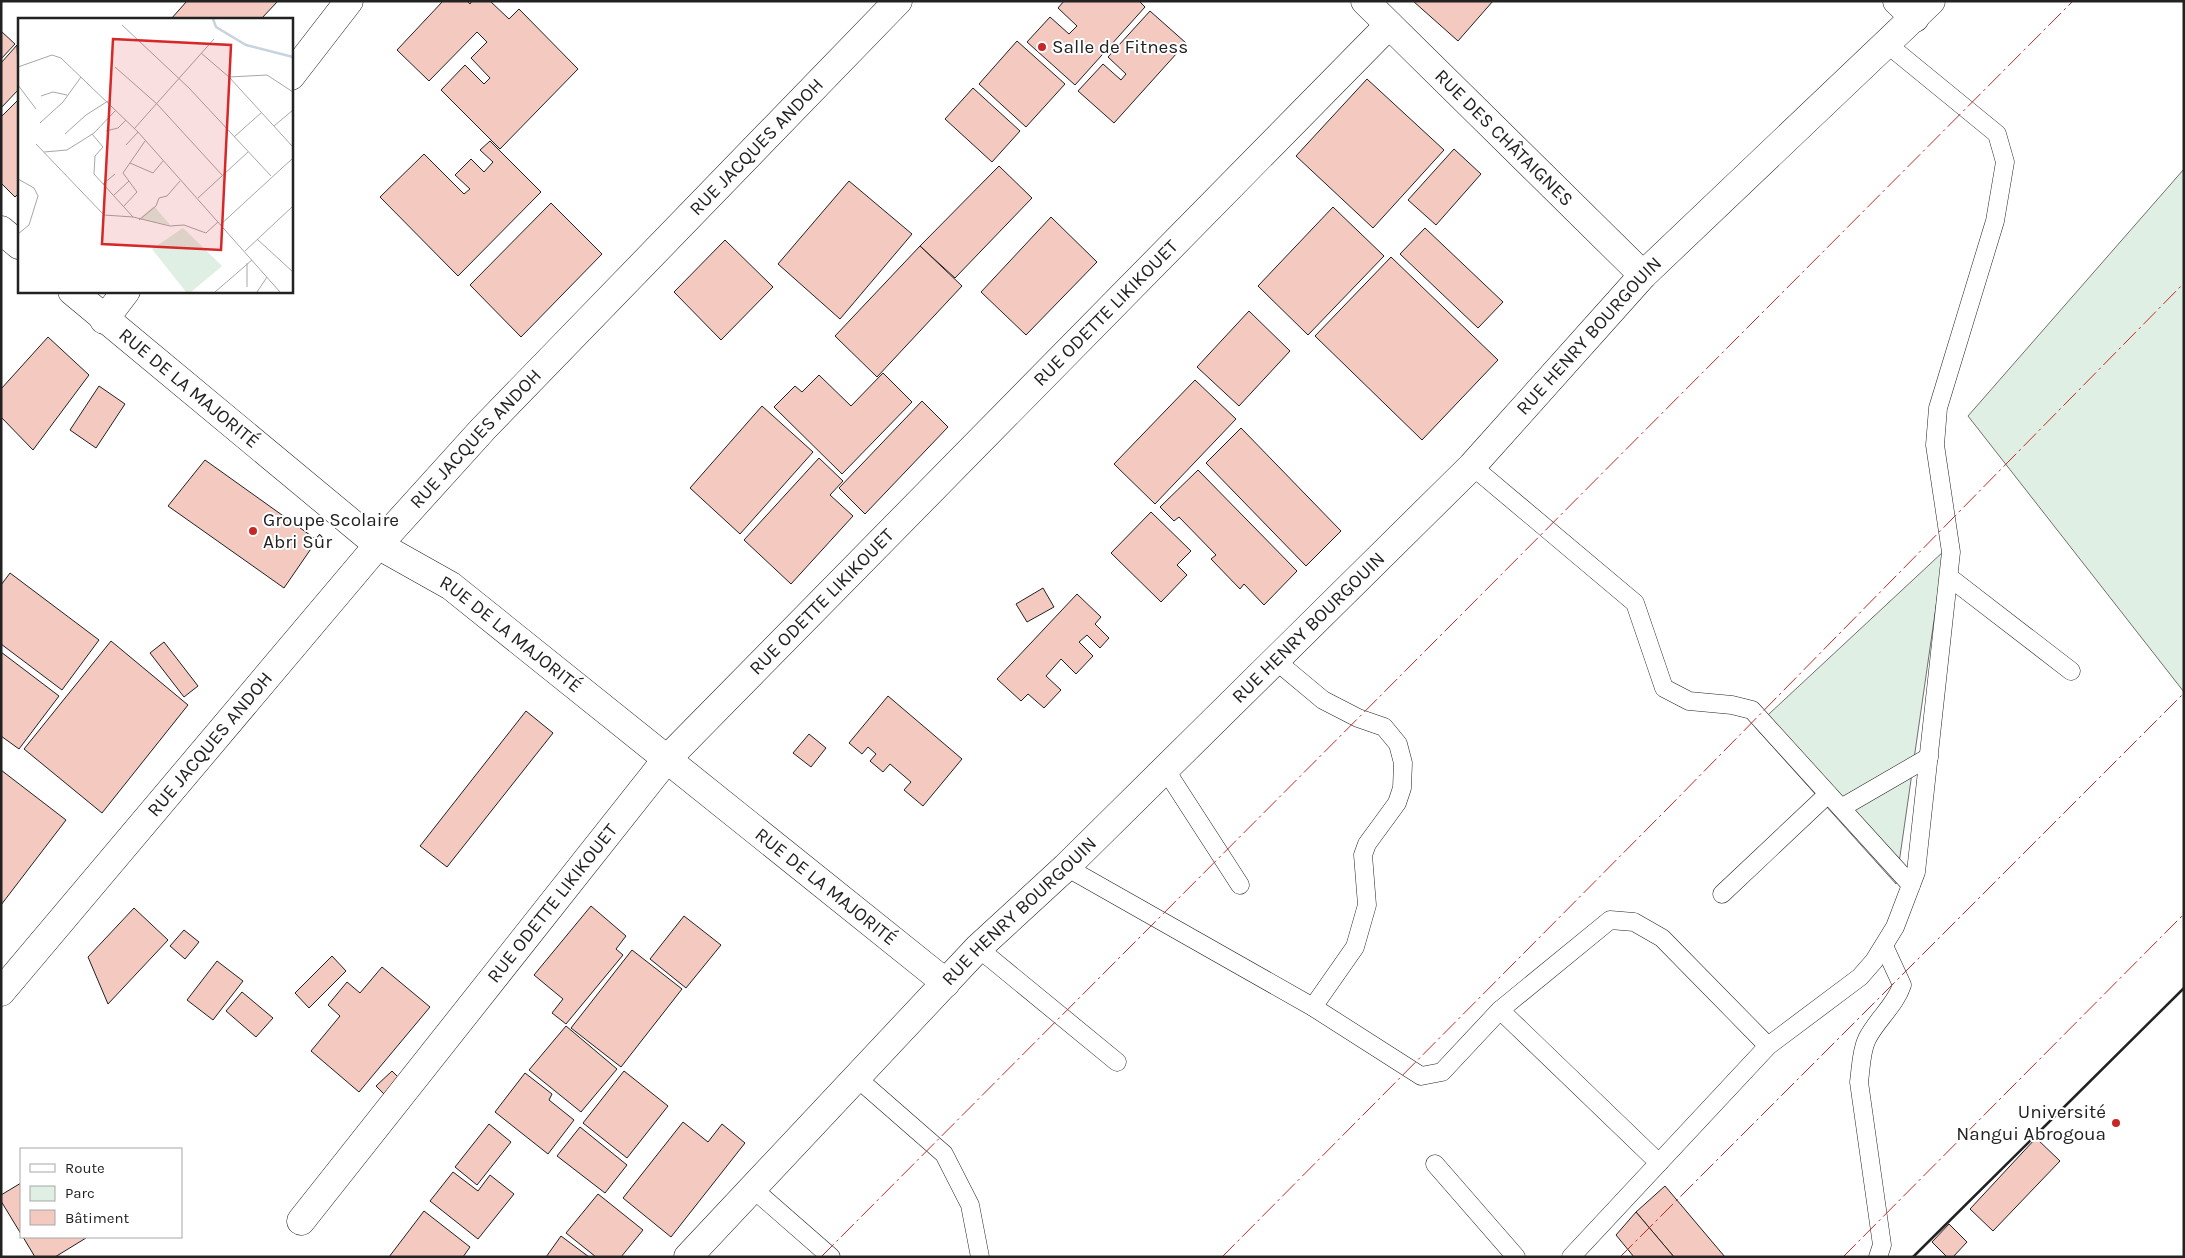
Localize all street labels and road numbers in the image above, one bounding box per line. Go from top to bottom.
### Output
street label: RUE DES CHÂTAIGNES [1430,65,1578,211]
street label: RUE JACQUES ANDOH [685,74,828,220]
street label: RUE ODETTE LIKIKOUET [1029,235,1183,391]
street label: RUE HENRY BOURGOUIN [1512,252,1666,420]
street label: RUE DE LA MAJORITÉ [114,324,264,453]
street label: RUE JACQUES ANDOH [405,365,546,513]
street label: RUE ODETTE LIKIKOUET [745,524,899,680]
street label: RUE HENRY BOURGOUIN [1227,548,1389,708]
street label: RUE DE LA MAJORITÉ [436,571,587,697]
street label: RUE JACQUES ANDOH [143,667,277,821]
street label: RUE ODETTE LIKIKOUET [483,819,622,987]
street label: RUE DE LA MAJORITÉ [751,823,902,950]
street label: RUE HENRY BOURGOUIN [937,832,1101,990]

